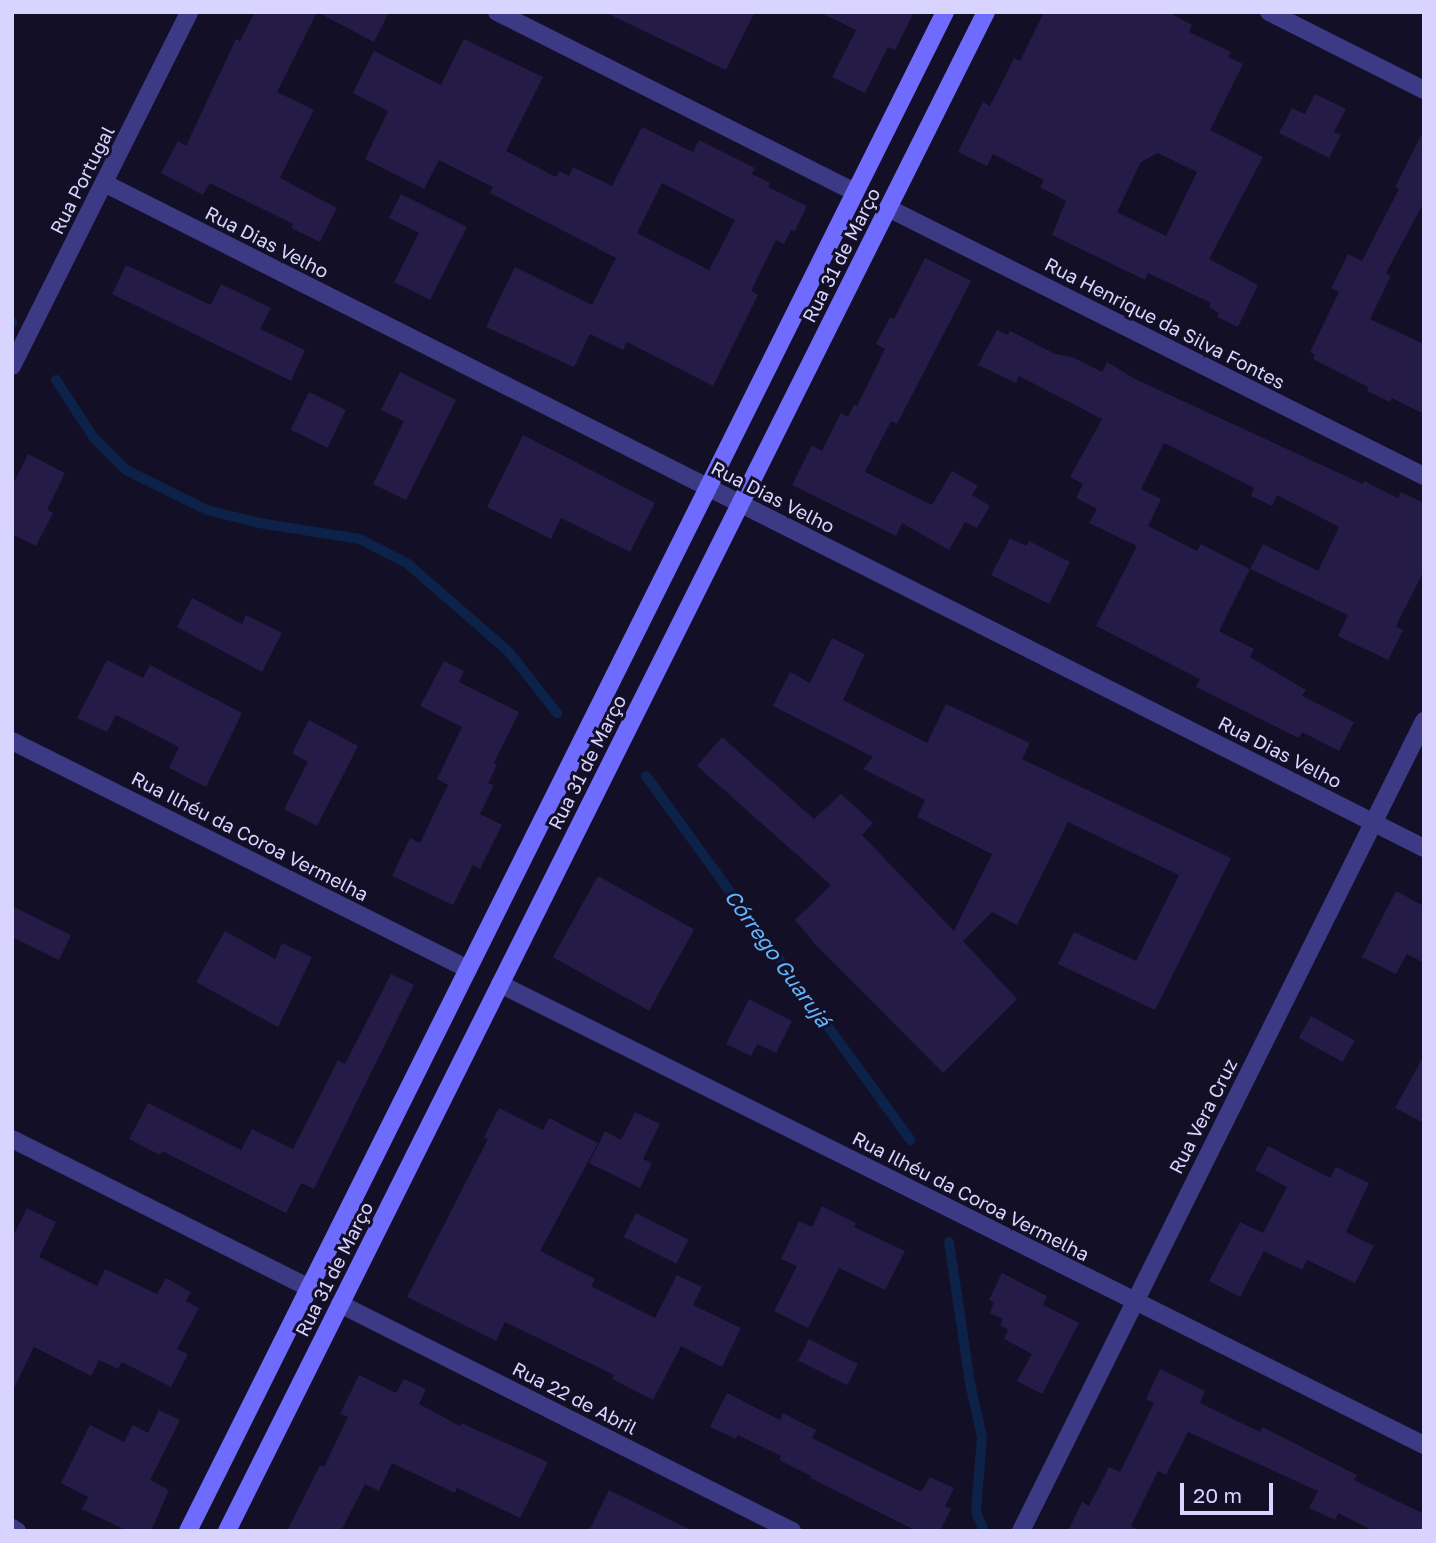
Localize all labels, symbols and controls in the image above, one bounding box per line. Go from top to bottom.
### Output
street label: Rua Portugal [45,122,119,238]
street label: Rua 31 de Março [797,184,885,326]
street label: Rua Dias Velho [202,201,332,283]
street label: Rua Henrique da Silva Fontes [1041,252,1289,394]
street label: Rua Dias Velho [708,456,838,538]
street label: Rua 31 de Março [543,691,631,833]
street label: Rua Dias Velho [1215,711,1345,793]
street label: Rua Ilhéu da Coroa Vermelha [128,766,372,906]
water label: Córrego Guarujá [720,884,836,1032]
street label: Rua Vera Cruz [1164,1055,1242,1177]
street label: Rua Ilhéu da Coroa Vermelha [849,1126,1093,1266]
street label: Rua 31 de Março [290,1198,378,1340]
street label: Rua 22 de Abril [509,1357,641,1439]
scale bar [1184,1470,1277,1514]
text: 20 m [1193,1482,1242,1508]

